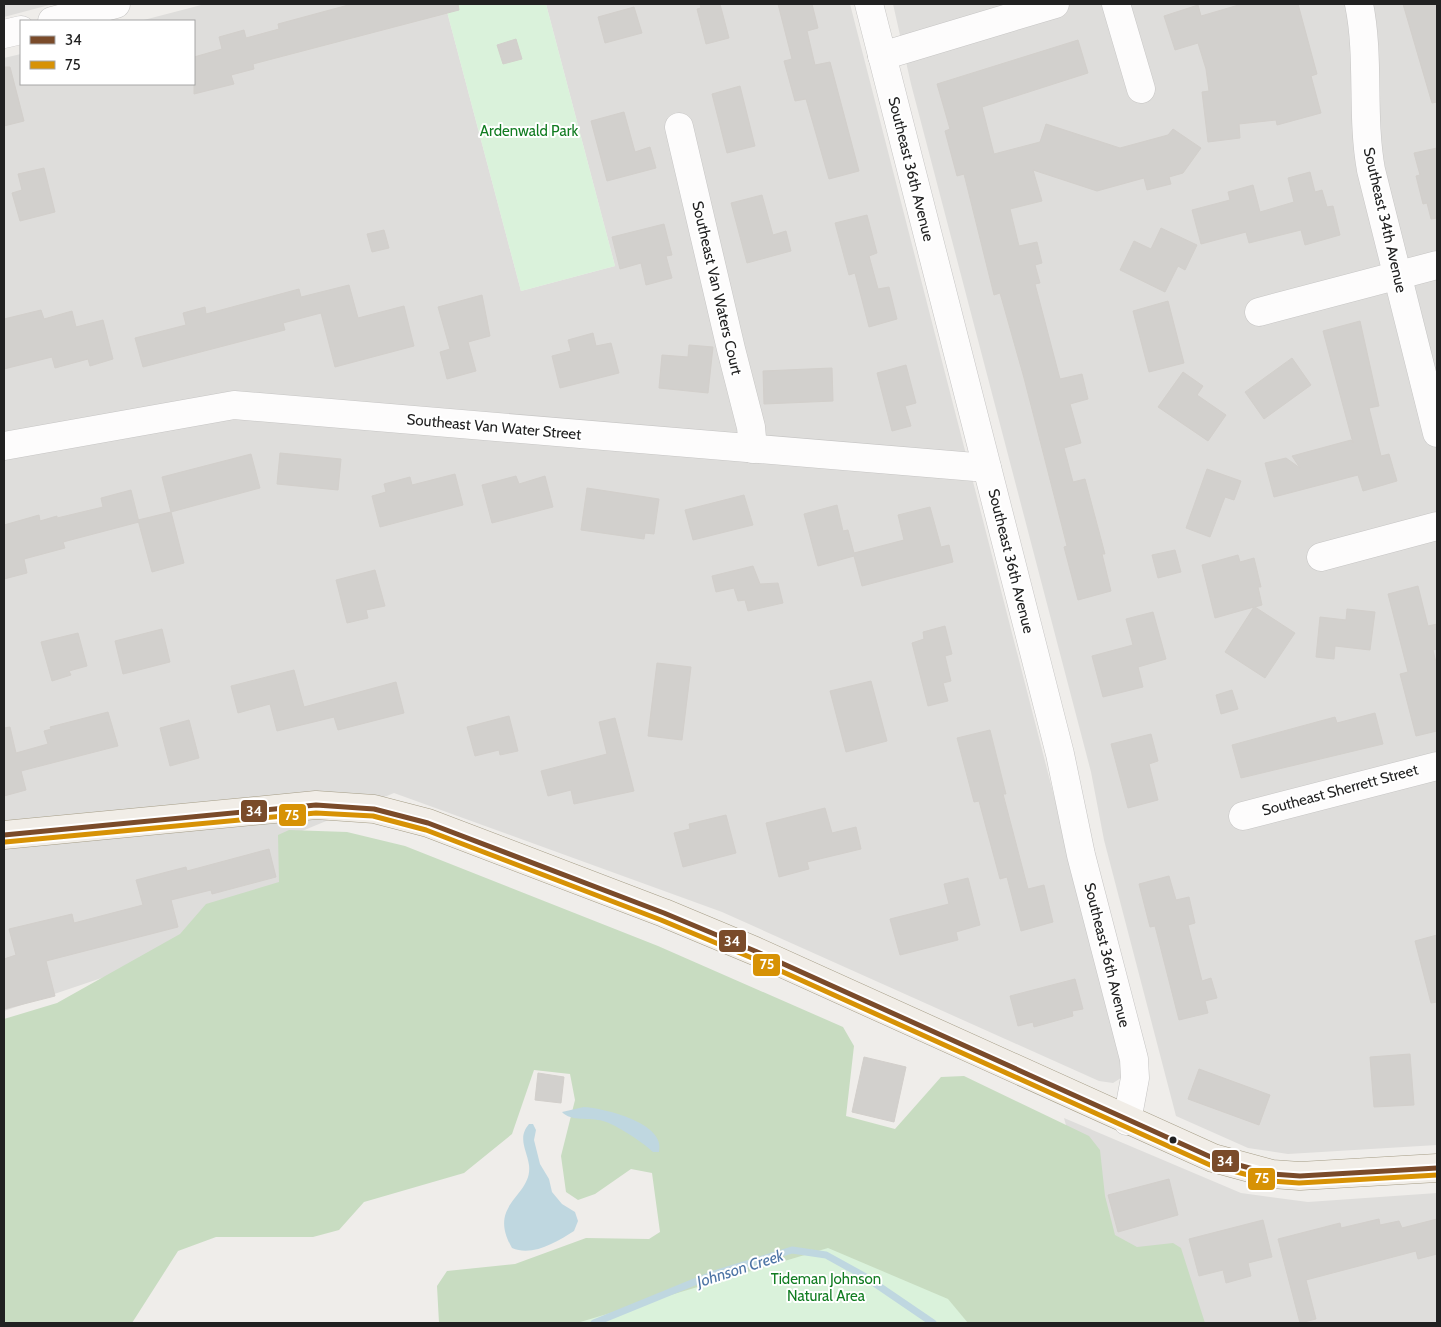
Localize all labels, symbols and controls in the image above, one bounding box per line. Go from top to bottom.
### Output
legend [20,20,195,85]
text: 34 [65,31,82,49]
text: 75 [65,56,81,74]
street label: Southeast 36th Avenue [884,95,938,243]
park label: Ardenwald Park [480,122,578,140]
street label: Southeast 34th Avenue [1360,146,1411,295]
street label: Southeast Van Waters Court [688,199,746,377]
street label: Southeast Van Water Street [406,410,582,444]
street label: Southeast 36th Avenue [984,487,1038,635]
street label: Southeast Sherrett Street [1260,760,1420,820]
line badge: 34 [240,799,268,823]
text: 34 [246,802,262,820]
line badge: 75 [278,803,307,827]
text: 75 [285,806,299,824]
street label: Southeast 36th Avenue [1080,881,1134,1029]
line badge: 34 [718,929,747,953]
text: 34 [724,932,740,950]
line badge: 75 [752,953,781,977]
text: 75 [760,955,774,973]
unlabelled marker [1168,1135,1178,1145]
line badge: 34 [1211,1149,1240,1173]
text: 34 [1217,1152,1233,1170]
line badge: 75 [1247,1167,1276,1191]
text: 75 [1255,1169,1269,1187]
water label: Johnson Creek [693,1245,787,1292]
park label: Tideman Johnson Natural Area [771,1270,881,1305]

